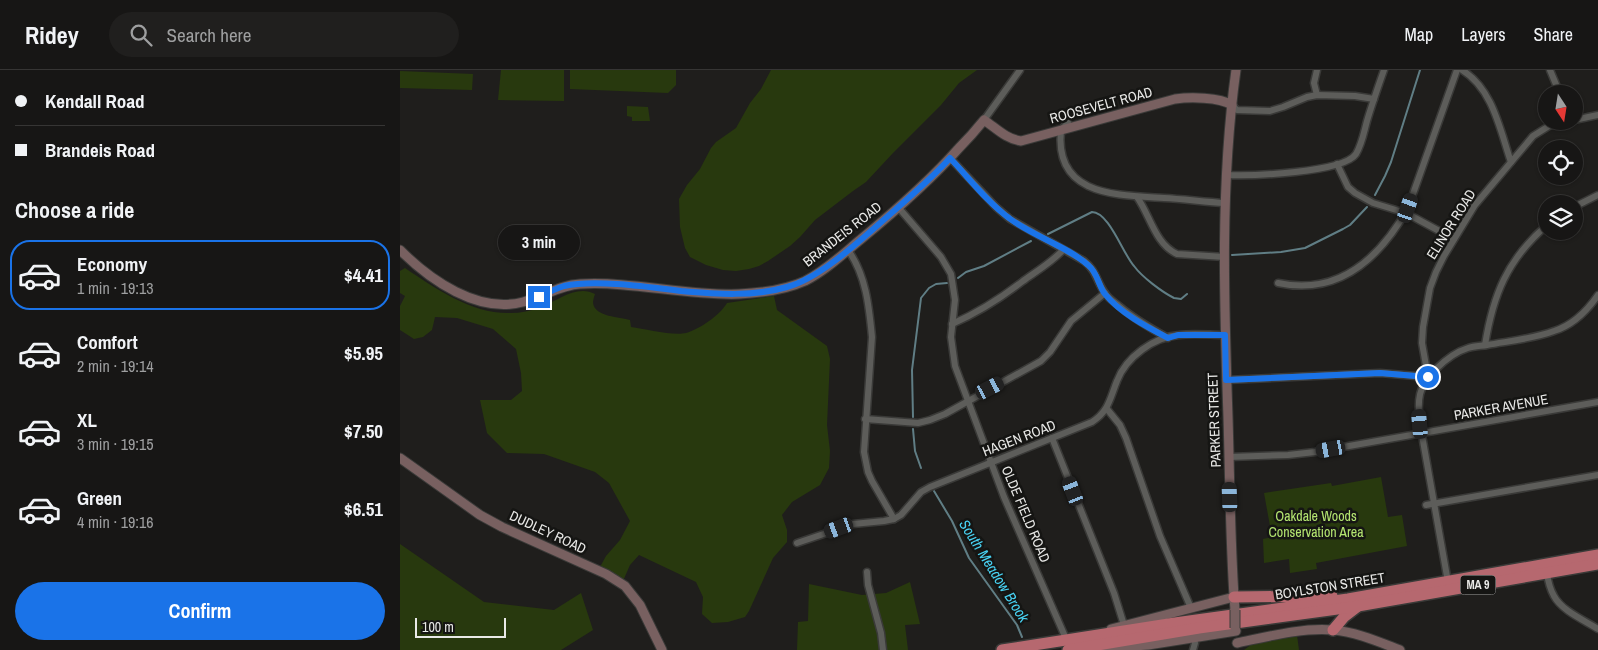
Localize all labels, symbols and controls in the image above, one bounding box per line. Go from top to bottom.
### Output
search box [109,12,459,57]
text: Ridey [25,19,79,51]
icon: search [127,21,155,49]
text: Search here [167,22,251,48]
text: Map [1405,22,1433,47]
text: Layers [1461,22,1506,47]
text: Share [1534,22,1573,47]
street label: ROOSEVELT ROAD [1048,83,1154,127]
north arrow [1538,85,1582,130]
map controls [1538,85,1583,240]
text: Kendall Road [45,88,145,114]
text: Brandeis Road [45,137,155,163]
button: locate [1538,140,1583,185]
street label: ELINOR ROAD [1422,186,1480,262]
car [1396,191,1419,225]
text: Choose a ride [15,195,134,225]
button: layers [1538,195,1583,240]
street label: BRANDEIS ROAD [799,198,885,270]
callout: 3 min [498,224,580,260]
text: 3 min [522,231,556,253]
text: Economy [77,251,147,277]
icon: car [17,253,62,298]
text: $4.41 [344,262,383,288]
text: 1 min · 19:13 [77,277,154,299]
route end [528,286,550,308]
text: Comfort [77,329,138,355]
icon: car [17,331,62,376]
text: $5.95 [344,340,383,366]
text: 2 min · 19:14 [77,355,154,377]
route start [1417,366,1439,388]
street label: PARKER STREET [1203,372,1225,468]
car [973,375,1006,401]
street label: PARKER AVENUE [1453,390,1549,424]
text: XL [77,407,97,433]
car [1411,408,1428,440]
icon: car [17,409,62,454]
street label: HAGEN ROAD [980,416,1058,460]
text: $7.50 [344,418,383,444]
text: 3 min · 19:15 [77,433,154,455]
car [1314,439,1347,459]
street label: OLDE FIELD ROAD [998,463,1054,565]
car [1060,474,1085,508]
car [1221,482,1238,512]
text: Green [77,485,122,511]
icon: car [17,487,62,532]
text: $6.51 [344,496,383,522]
street label: DUDLEY ROAD [507,506,589,558]
park label: Oakdale Woods Conservation Area [1268,507,1364,541]
text: 4 min · 19:16 [77,511,154,533]
water label: South Meadow Brook [954,515,1035,627]
car [822,516,855,540]
street label: BOYLSTON STREET [1274,568,1386,604]
road number: MA 9 [1460,576,1496,594]
button: Confirm [15,582,385,640]
scale bar [415,615,506,638]
text: 100 m [422,618,454,636]

